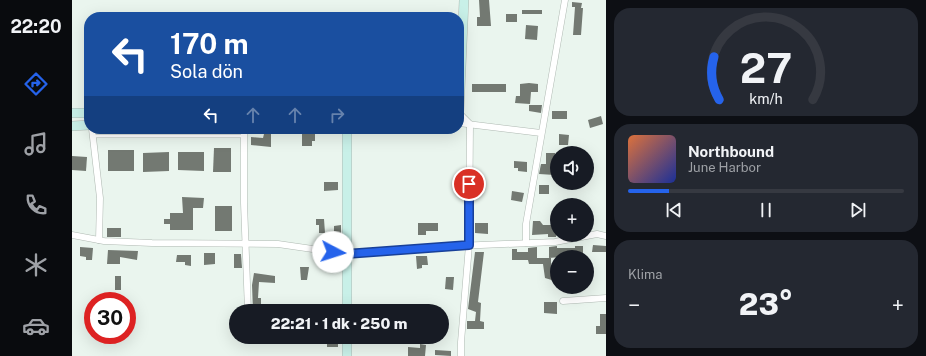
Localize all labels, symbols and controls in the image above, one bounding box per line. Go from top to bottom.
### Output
text: 22:20 [10,16,62,37]
text: 170 m [170,27,249,60]
icon: left [104,28,156,80]
text: 27 [740,43,792,92]
text: Sola dön [170,61,243,82]
icon: directions [22,70,50,98]
text: km/h [749,90,783,107]
icon: left [200,104,222,126]
icon: ahead [242,104,264,126]
icon: ahead [284,104,306,126]
icon: right [326,104,348,126]
icon: music [22,130,50,158]
text: Northbound [688,143,774,160]
map controls [550,146,594,294]
button: sound [550,146,594,190]
text: June Harbor [688,160,761,175]
pin [452,167,486,201]
icon: arrive [458,173,480,195]
icon: phone [22,191,50,219]
button: + [550,198,594,242]
icon: previous [663,199,685,221]
icon: pause [755,199,777,221]
icon: next [847,199,869,221]
position arrow [312,231,354,273]
button: − [550,250,594,294]
icon: climate [22,251,50,279]
text: Klima [628,267,662,282]
text: 23° [739,286,793,322]
speed limit sign: 30 [84,292,136,344]
text: − [628,292,640,318]
text: + [892,292,904,318]
icon: car [22,312,50,340]
text: 22:21 · 1 dk · 250 m [271,315,407,332]

